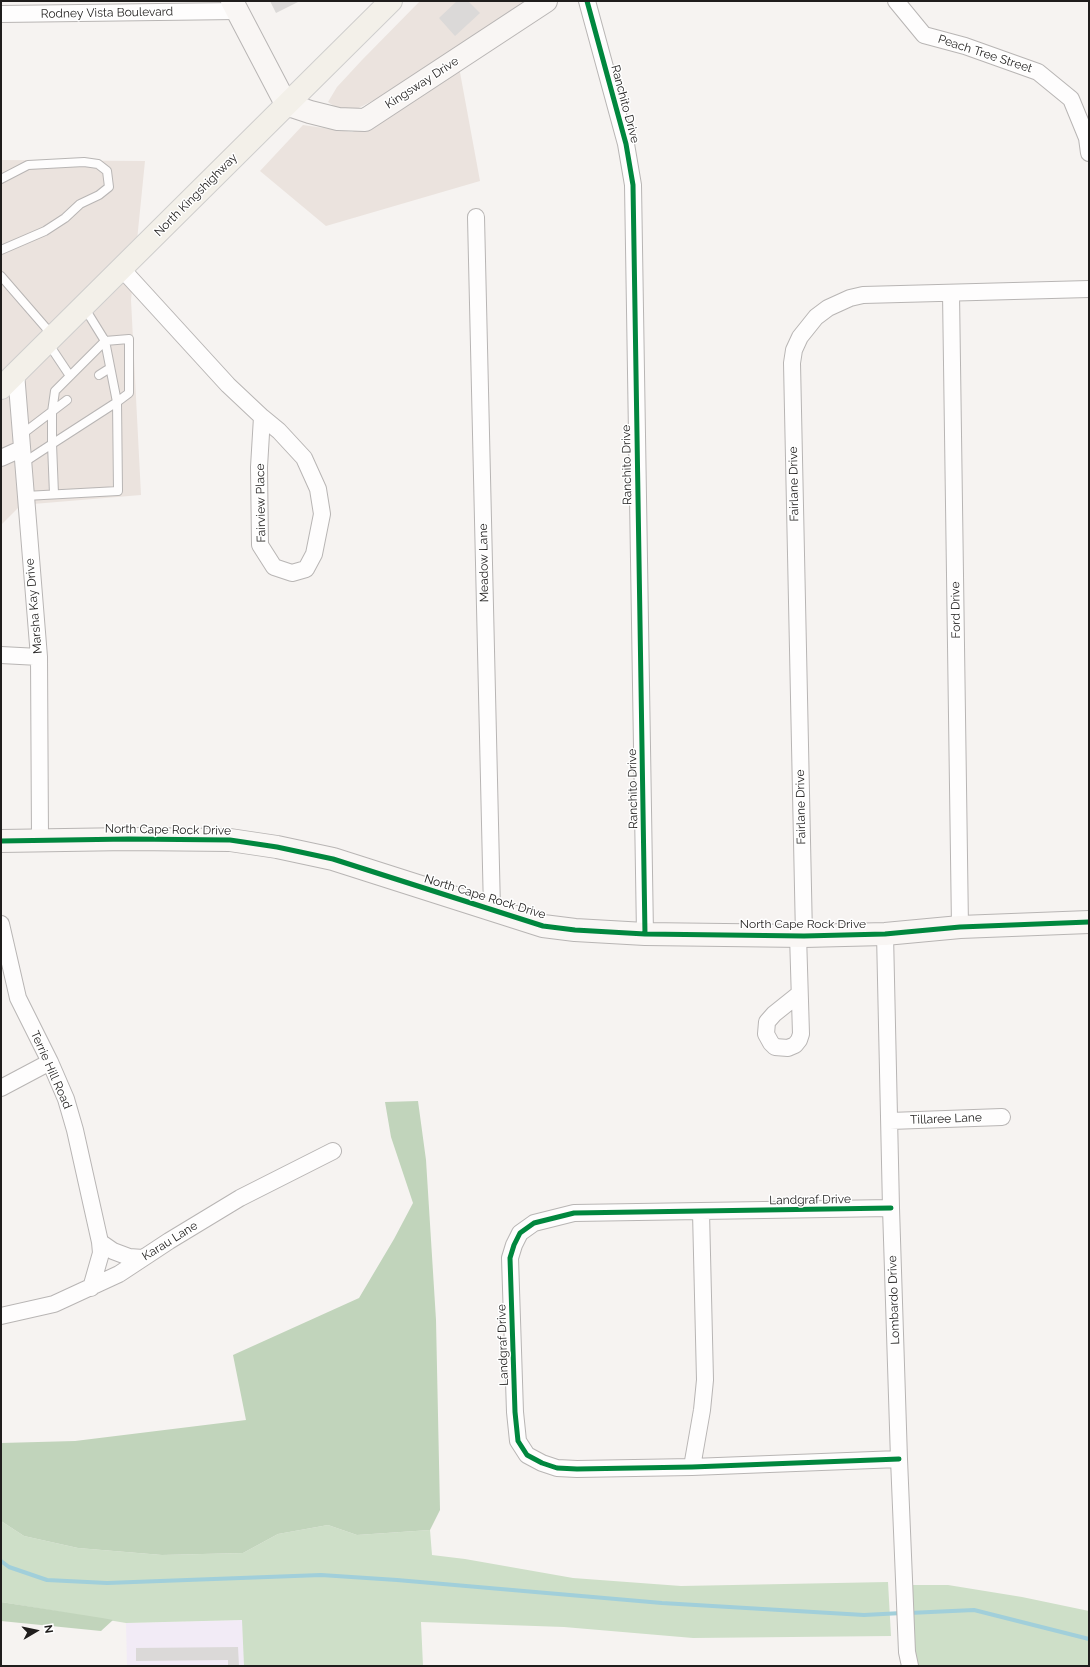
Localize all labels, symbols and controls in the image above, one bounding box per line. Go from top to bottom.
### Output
street label: Rodney Vista Boulevard [41,5,173,21]
street label: Peach Tree Street [936,32,1034,76]
street label: Kingsway Drive [383,54,461,112]
street label: Ranchito Drive [608,63,642,145]
street label: North Kingshighway [151,150,241,240]
street label: Ranchito Drive [619,425,635,505]
street label: Fairlane Drive [786,446,802,522]
street label: Fairview Place [253,463,269,543]
street label: Meadow Lane [476,523,492,603]
street label: Marsha Kay Drive [23,558,45,654]
street label: Ford Drive [948,581,964,639]
street label: Ranchito Drive [625,749,641,829]
street label: Fairlane Drive [793,769,809,845]
street label: North Cape Rock Drive [105,822,231,838]
street label: North Cape Rock Drive [423,872,547,922]
street label: North Cape Rock Drive [740,917,866,931]
street label: Terrie Hill Road [27,1029,75,1111]
street label: Tillaree Lane [910,1111,982,1127]
street label: Landgraf Drive [769,1192,851,1208]
street label: Karau Lane [140,1218,200,1264]
street label: Lombardo Drive [885,1255,903,1345]
street label: Landgraf Drive [494,1304,512,1386]
north arrow [16,1611,56,1651]
text: N [41,1624,55,1634]

